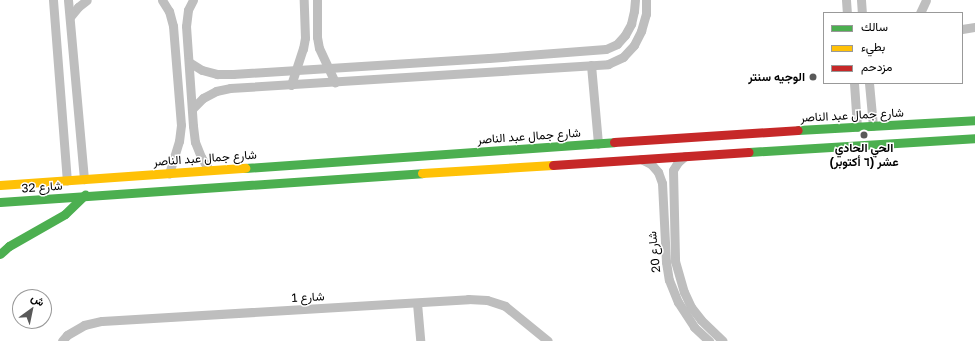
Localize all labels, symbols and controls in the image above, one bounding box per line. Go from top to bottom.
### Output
legend [823,12,963,84]
text: سالك [861,19,888,34]
text: بطيء [861,39,885,54]
text: مزدحم [861,59,892,74]
place label: الوجيه سنتر [748,70,805,84]
marker: الوجيه سنتر [808,72,818,82]
street label: شارع جمال عبد الناصر [800,105,904,125]
street label: شارع جمال عبد الناصر [477,125,581,147]
marker: الحي الحادي عشر (٦ أكتوبر) [859,130,869,140]
place label: الحي الحادي عشر (٦ أكتوبر) [829,141,899,169]
street label: شارع جمال عبد الناصر [153,147,257,169]
street label: شارع 32 [21,178,63,196]
street label: شارع 20 [645,231,663,273]
north arrow [12,289,52,329]
street label: شارع 1 [291,289,325,305]
text: ش [29,290,47,308]

